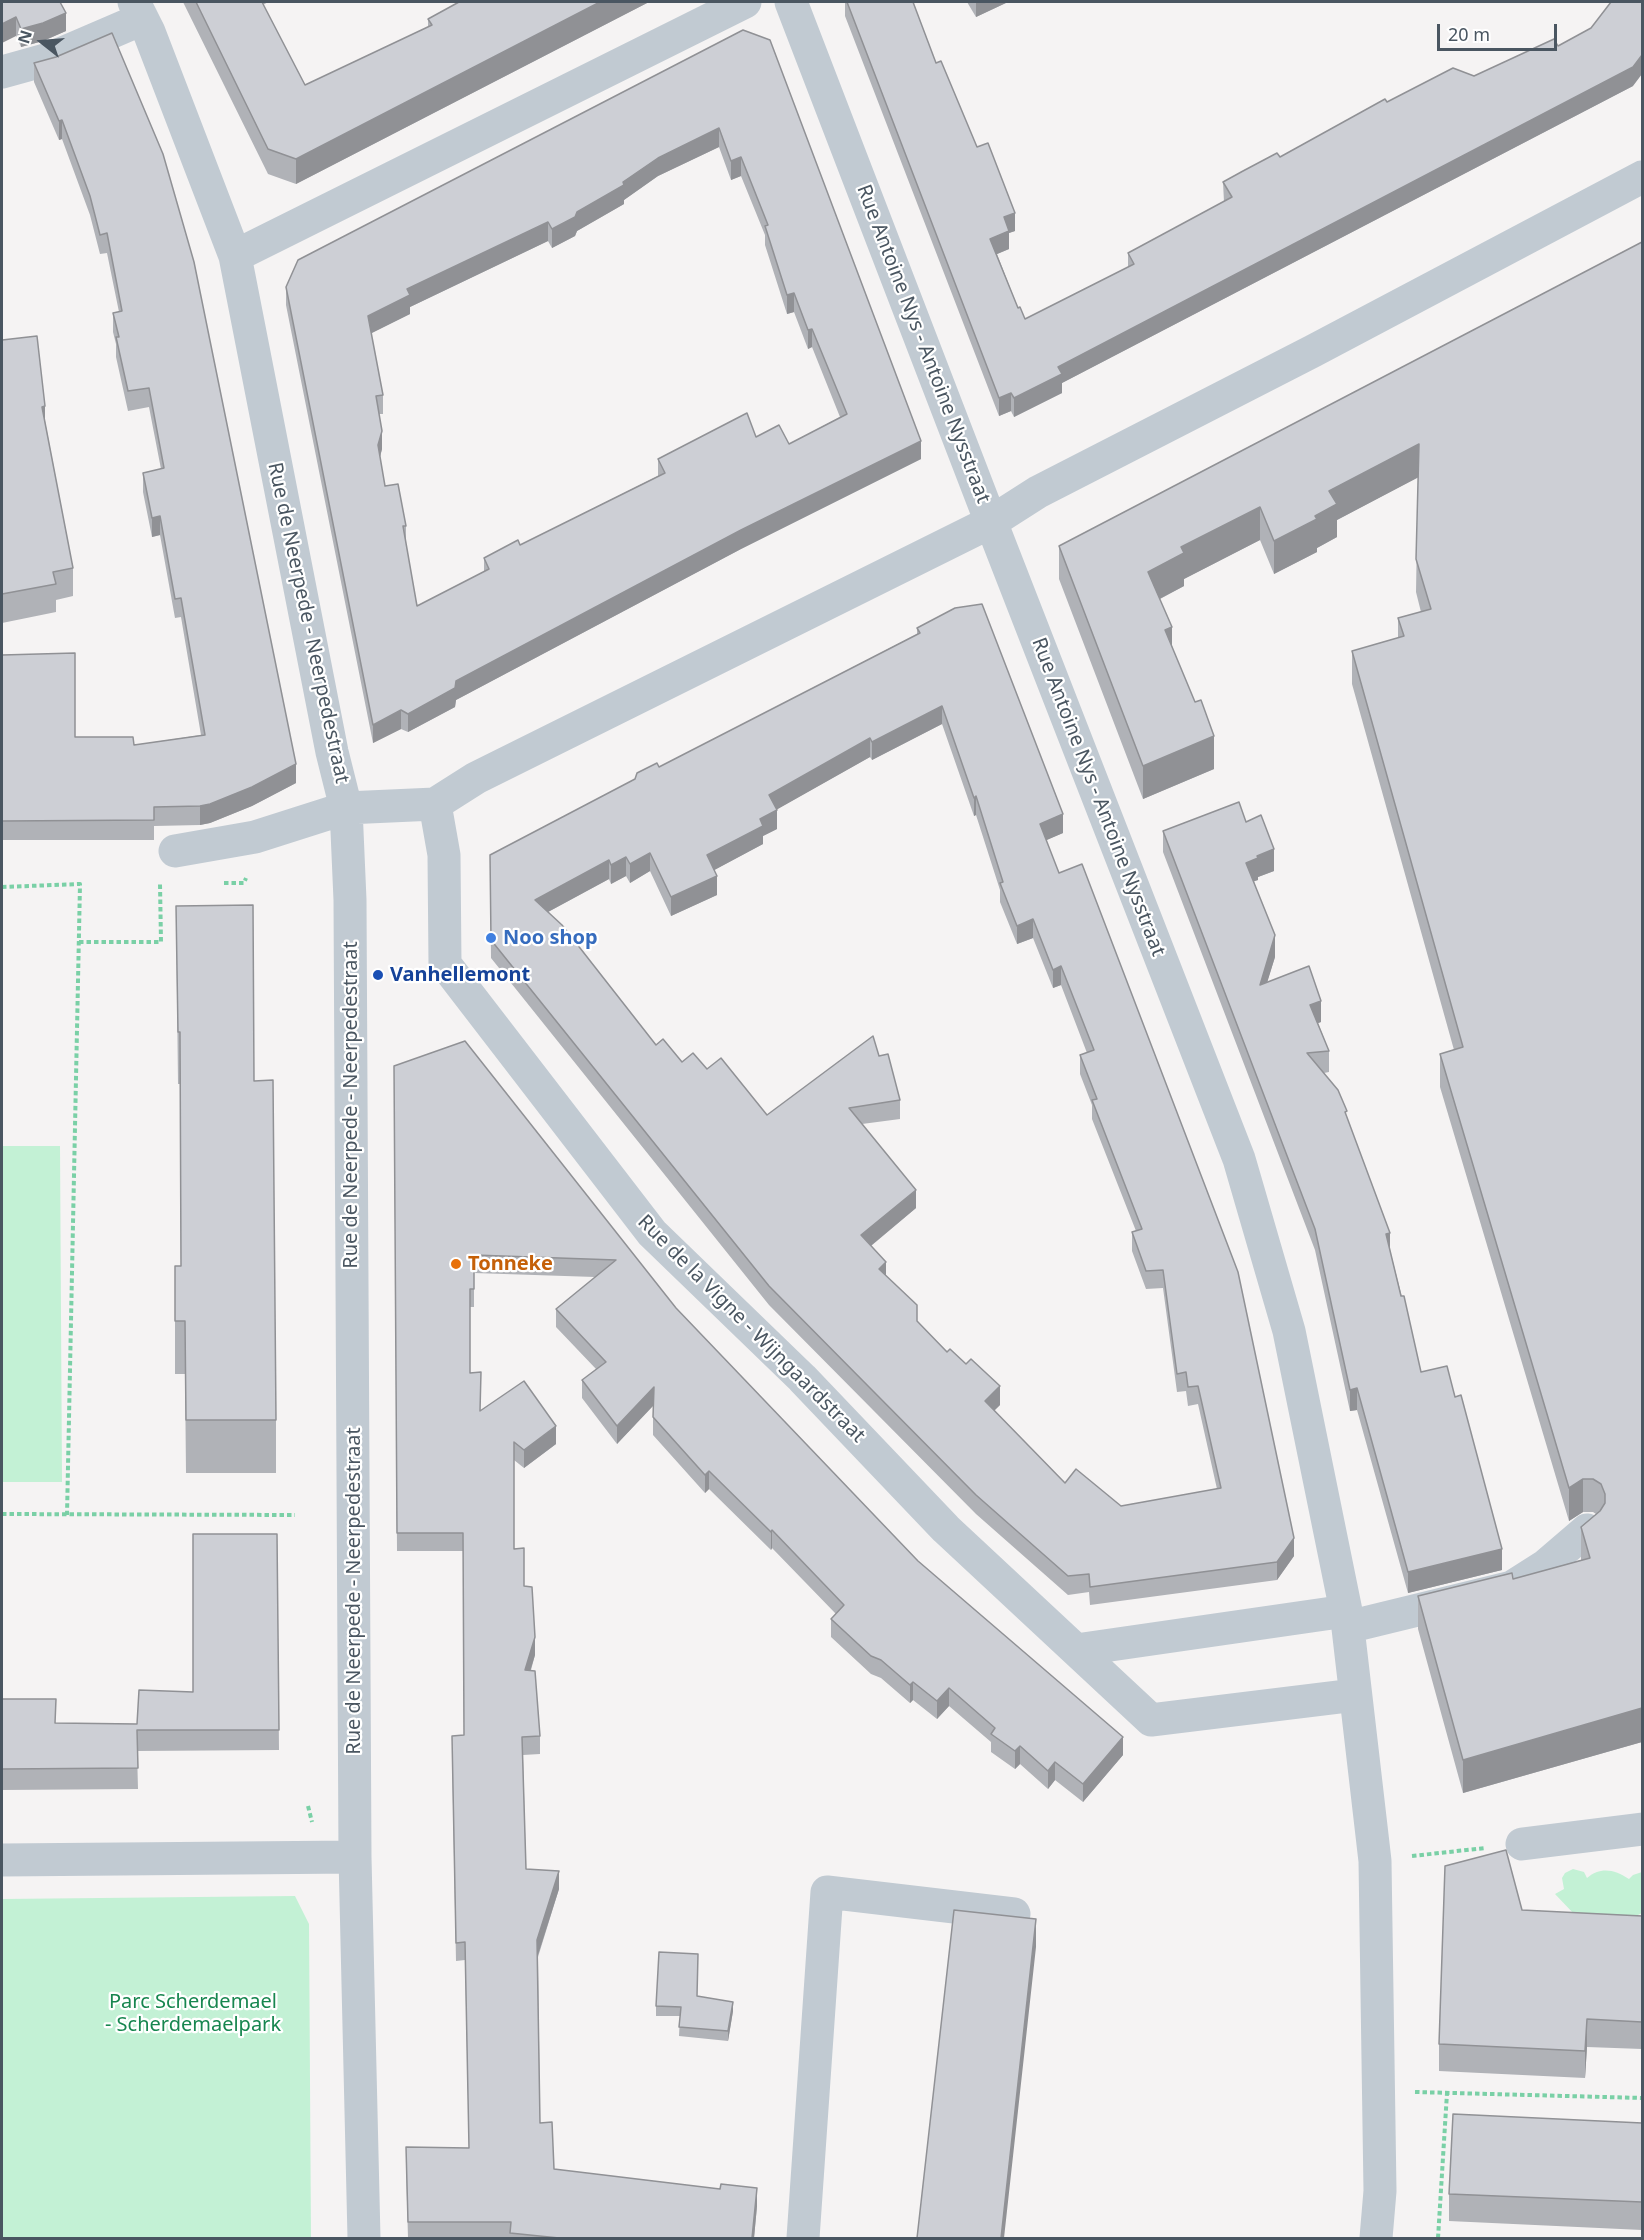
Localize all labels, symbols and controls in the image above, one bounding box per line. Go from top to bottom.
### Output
north arrow [12,12,72,72]
scale bar [1440,12,1560,50]
text: 20 m [1448,22,1490,46]
text: N [12,27,37,46]
street label: Rue Antoine Nys - Antoine Nysstraat [851,181,995,507]
street label: Rue de Neerpede - Neerpedestraat [262,460,354,786]
street label: Rue Antoine Nys - Antoine Nysstraat [1026,634,1170,960]
place label: Noo shop [503,926,598,950]
marker: Noo shop [484,931,498,945]
street label: Rue de Neerpede - Neerpedestraat [339,941,363,1269]
place label: Vanhellemont [390,963,530,987]
marker: Vanhellemont [371,968,385,982]
street label: Rue de la Vigne - Wijngaardstraat [632,1210,870,1448]
place label: Tonneke [468,1252,553,1276]
marker: Tonneke [449,1257,463,1271]
street label: Rue de Neerpede - Neerpedestraat [342,1427,366,1755]
park label: Parc Scherdemael - Scherdemaelpark [105,1990,281,2037]

